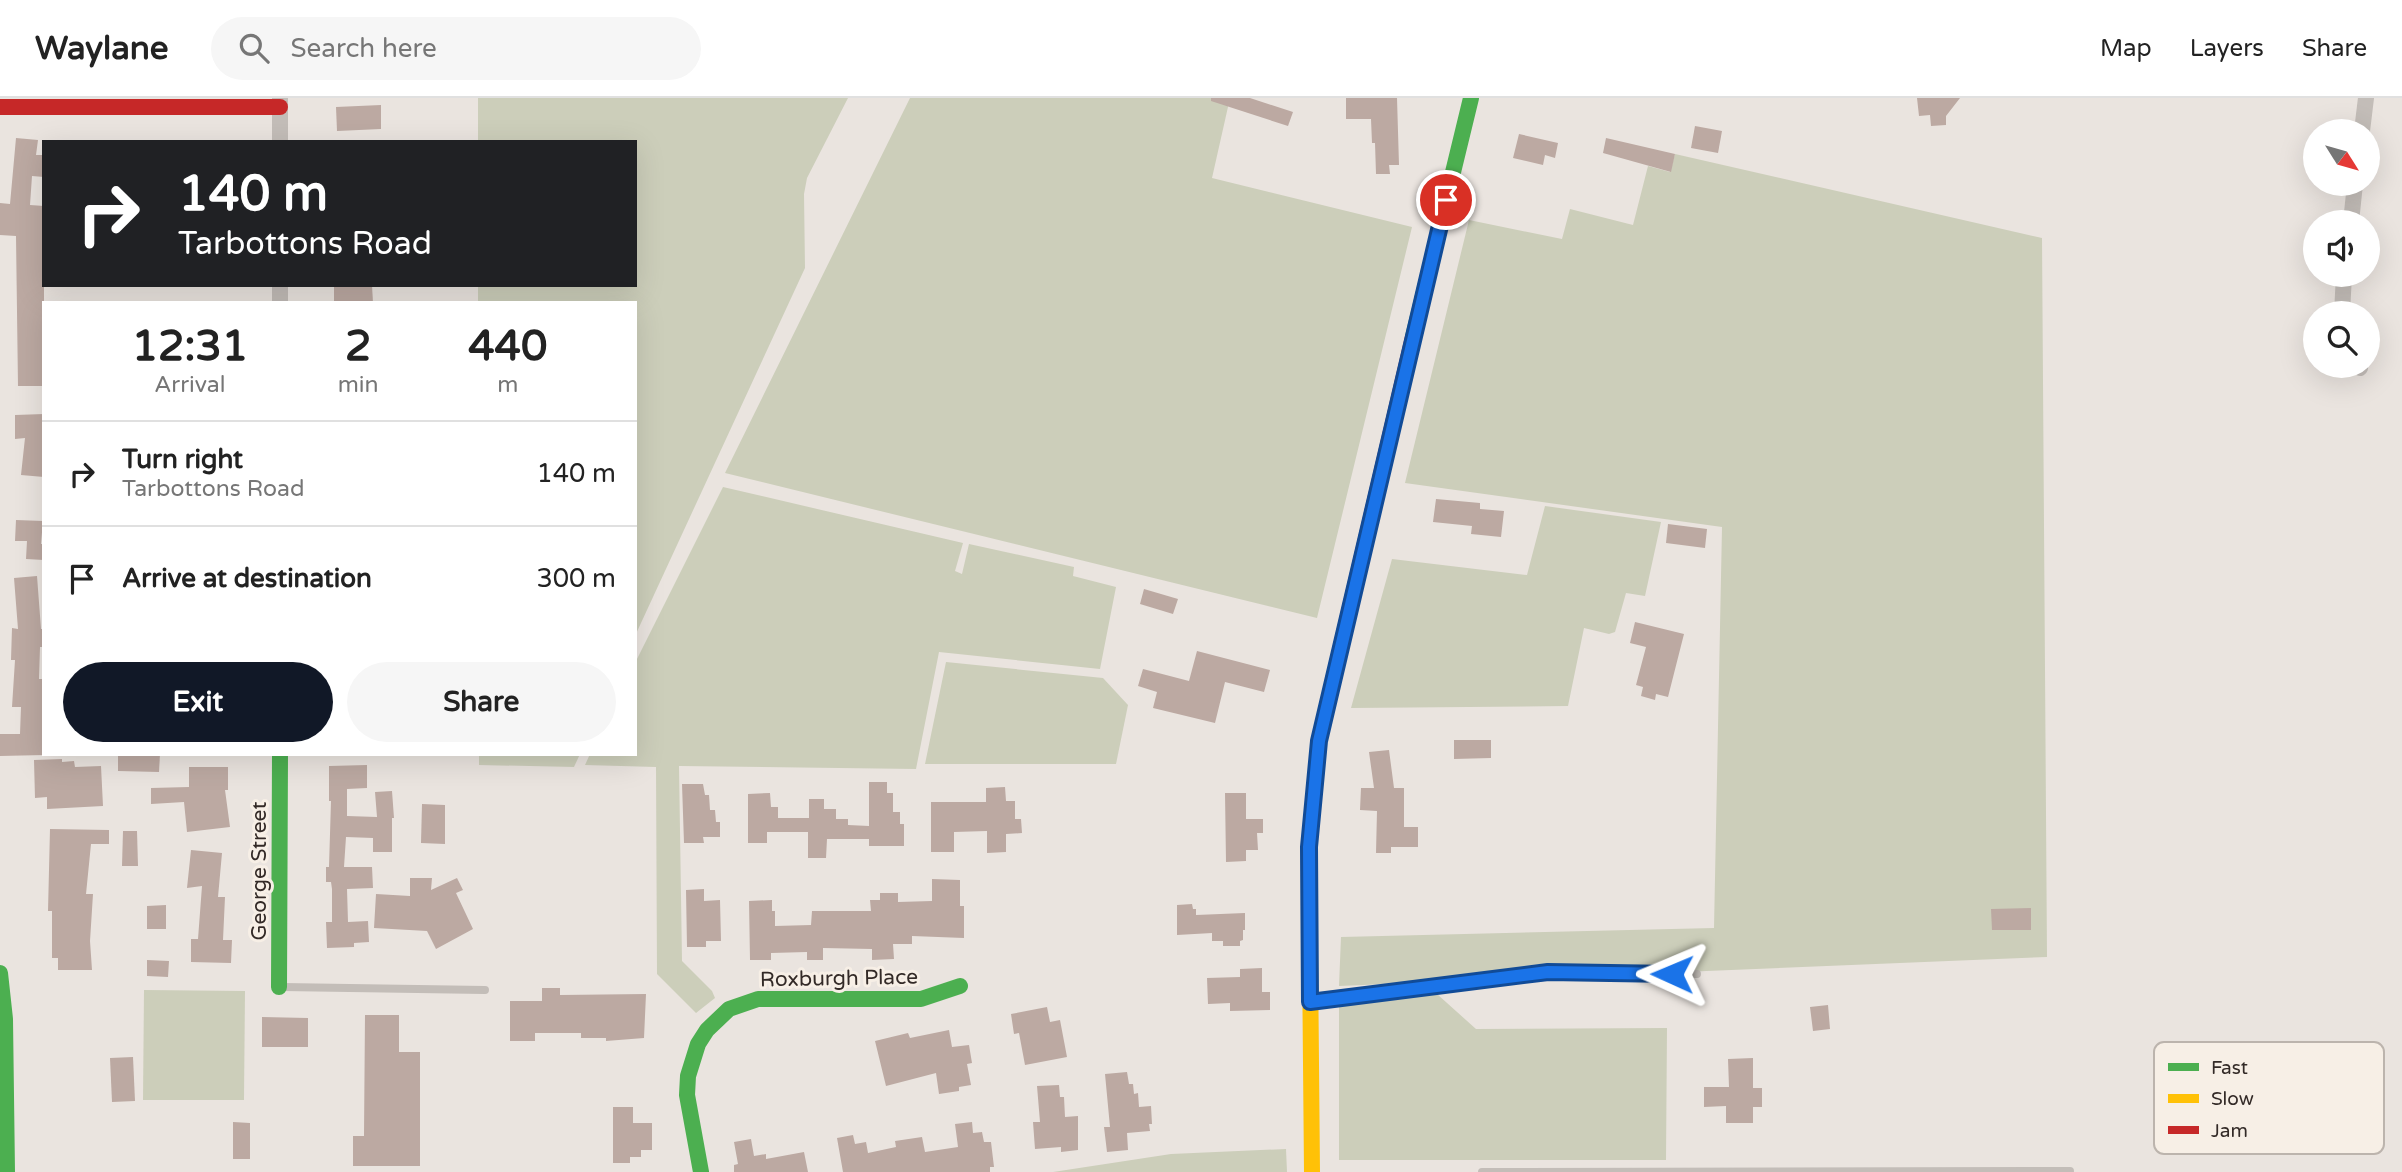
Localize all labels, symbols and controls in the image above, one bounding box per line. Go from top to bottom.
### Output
search box [211,17,701,80]
text: Waylane [35,29,169,68]
icon: search [235,29,273,67]
text: Search here [291,33,437,64]
text: Map [2100,34,2152,63]
text: Layers [2190,34,2264,63]
text: Share [2302,34,2367,63]
north arrow [2303,119,2380,196]
map controls [2303,119,2380,378]
text: 140 m [178,165,328,224]
icon: right [63,168,154,259]
pin [1416,170,1476,230]
icon: arrive [1427,181,1465,219]
button: sound [2303,210,2380,287]
text: Tarbottons Road [178,225,432,263]
button: search [2303,301,2380,378]
text: 12:31 [132,321,248,372]
text: 2 [345,321,371,372]
text: 440 [468,321,547,372]
text: Arrival [154,371,225,399]
text: min [338,371,379,399]
text: m [497,371,518,399]
text: Turn right [122,444,243,475]
icon: right [63,455,101,493]
text: 140 m [536,458,616,489]
text: Tarbottons Road [122,475,305,503]
icon: arrive [63,560,101,598]
text: Arrive at destination [122,563,372,594]
text: 300 m [536,563,616,594]
button: Exit [63,662,333,742]
button: Share [347,662,616,742]
street label: George Street [247,802,272,940]
position arrow [1635,937,1709,1011]
street label: Roxburgh Place [760,965,918,992]
legend [2154,1042,2384,1154]
text: Fast [2211,1057,2248,1079]
text: Slow [2211,1088,2254,1110]
text: Jam [2211,1120,2248,1142]

